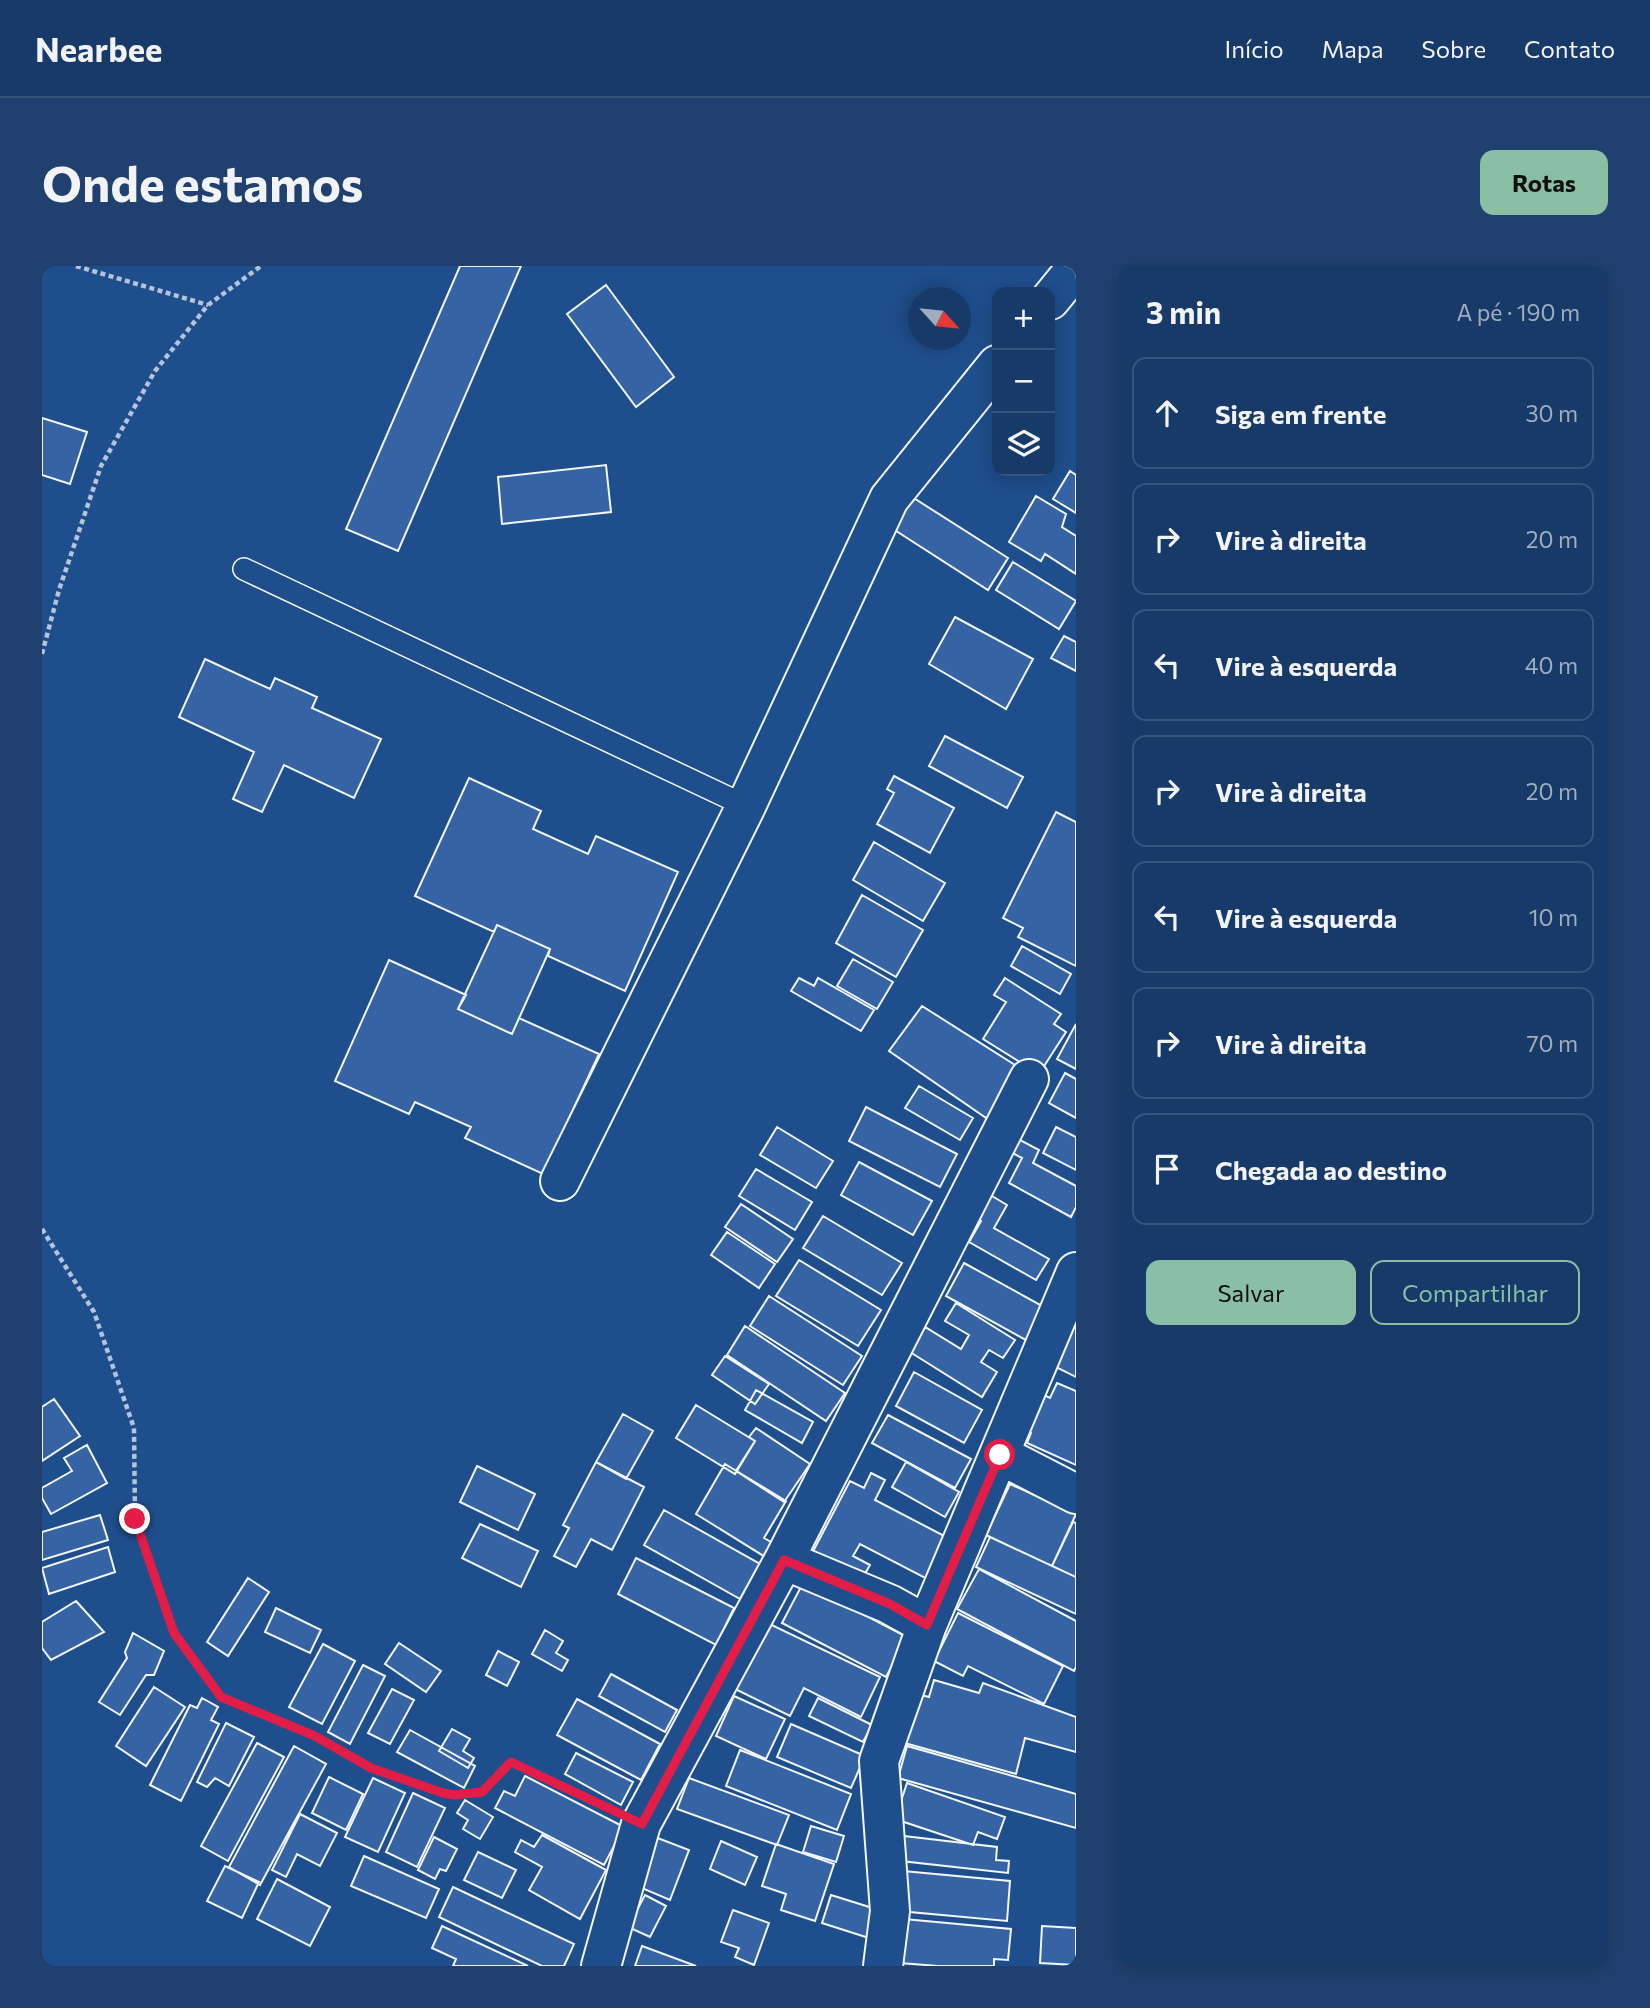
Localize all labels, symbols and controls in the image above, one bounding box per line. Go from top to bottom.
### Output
text: Nearbee [35,28,162,69]
text: Início [1225,34,1284,63]
text: Mapa [1322,34,1384,63]
text: Sobre [1422,34,1486,63]
text: Contato [1524,34,1615,63]
button: Rotas [1480,150,1608,215]
text: Onde estamos [42,152,363,212]
north arrow [908,287,971,350]
map controls [992,287,1055,476]
button: + [992,287,1055,350]
text: 3 min [1146,293,1221,330]
text: A pé · 190 m [1456,298,1580,326]
button: − [992,350,1055,413]
icon: ahead [1148,394,1186,432]
text: Siga em frente [1215,398,1386,429]
text: 30 m [1525,399,1578,427]
button: layers [992,413,1055,476]
icon: right [1148,520,1186,558]
text: Vire à direita [1215,524,1367,555]
text: 20 m [1526,525,1578,553]
icon: left [1148,646,1186,684]
text: Vire à esquerda [1215,650,1397,681]
text: 40 m [1525,651,1578,679]
icon: right [1148,772,1186,810]
text: Vire à direita [1215,776,1367,807]
text: 20 m [1526,777,1578,805]
icon: left [1148,898,1186,936]
text: Vire à esquerda [1215,902,1397,933]
text: 10 m [1529,903,1578,931]
icon: right [1148,1024,1186,1062]
text: Vire à direita [1215,1028,1367,1059]
text: 70 m [1526,1029,1578,1057]
icon: arrive [1148,1150,1186,1188]
text: Chegada ao destino [1215,1154,1447,1185]
button: Salvar [1146,1260,1356,1325]
button: Compartilhar [1370,1260,1580,1325]
route start [984,1439,1015,1470]
route end [119,1503,150,1534]

